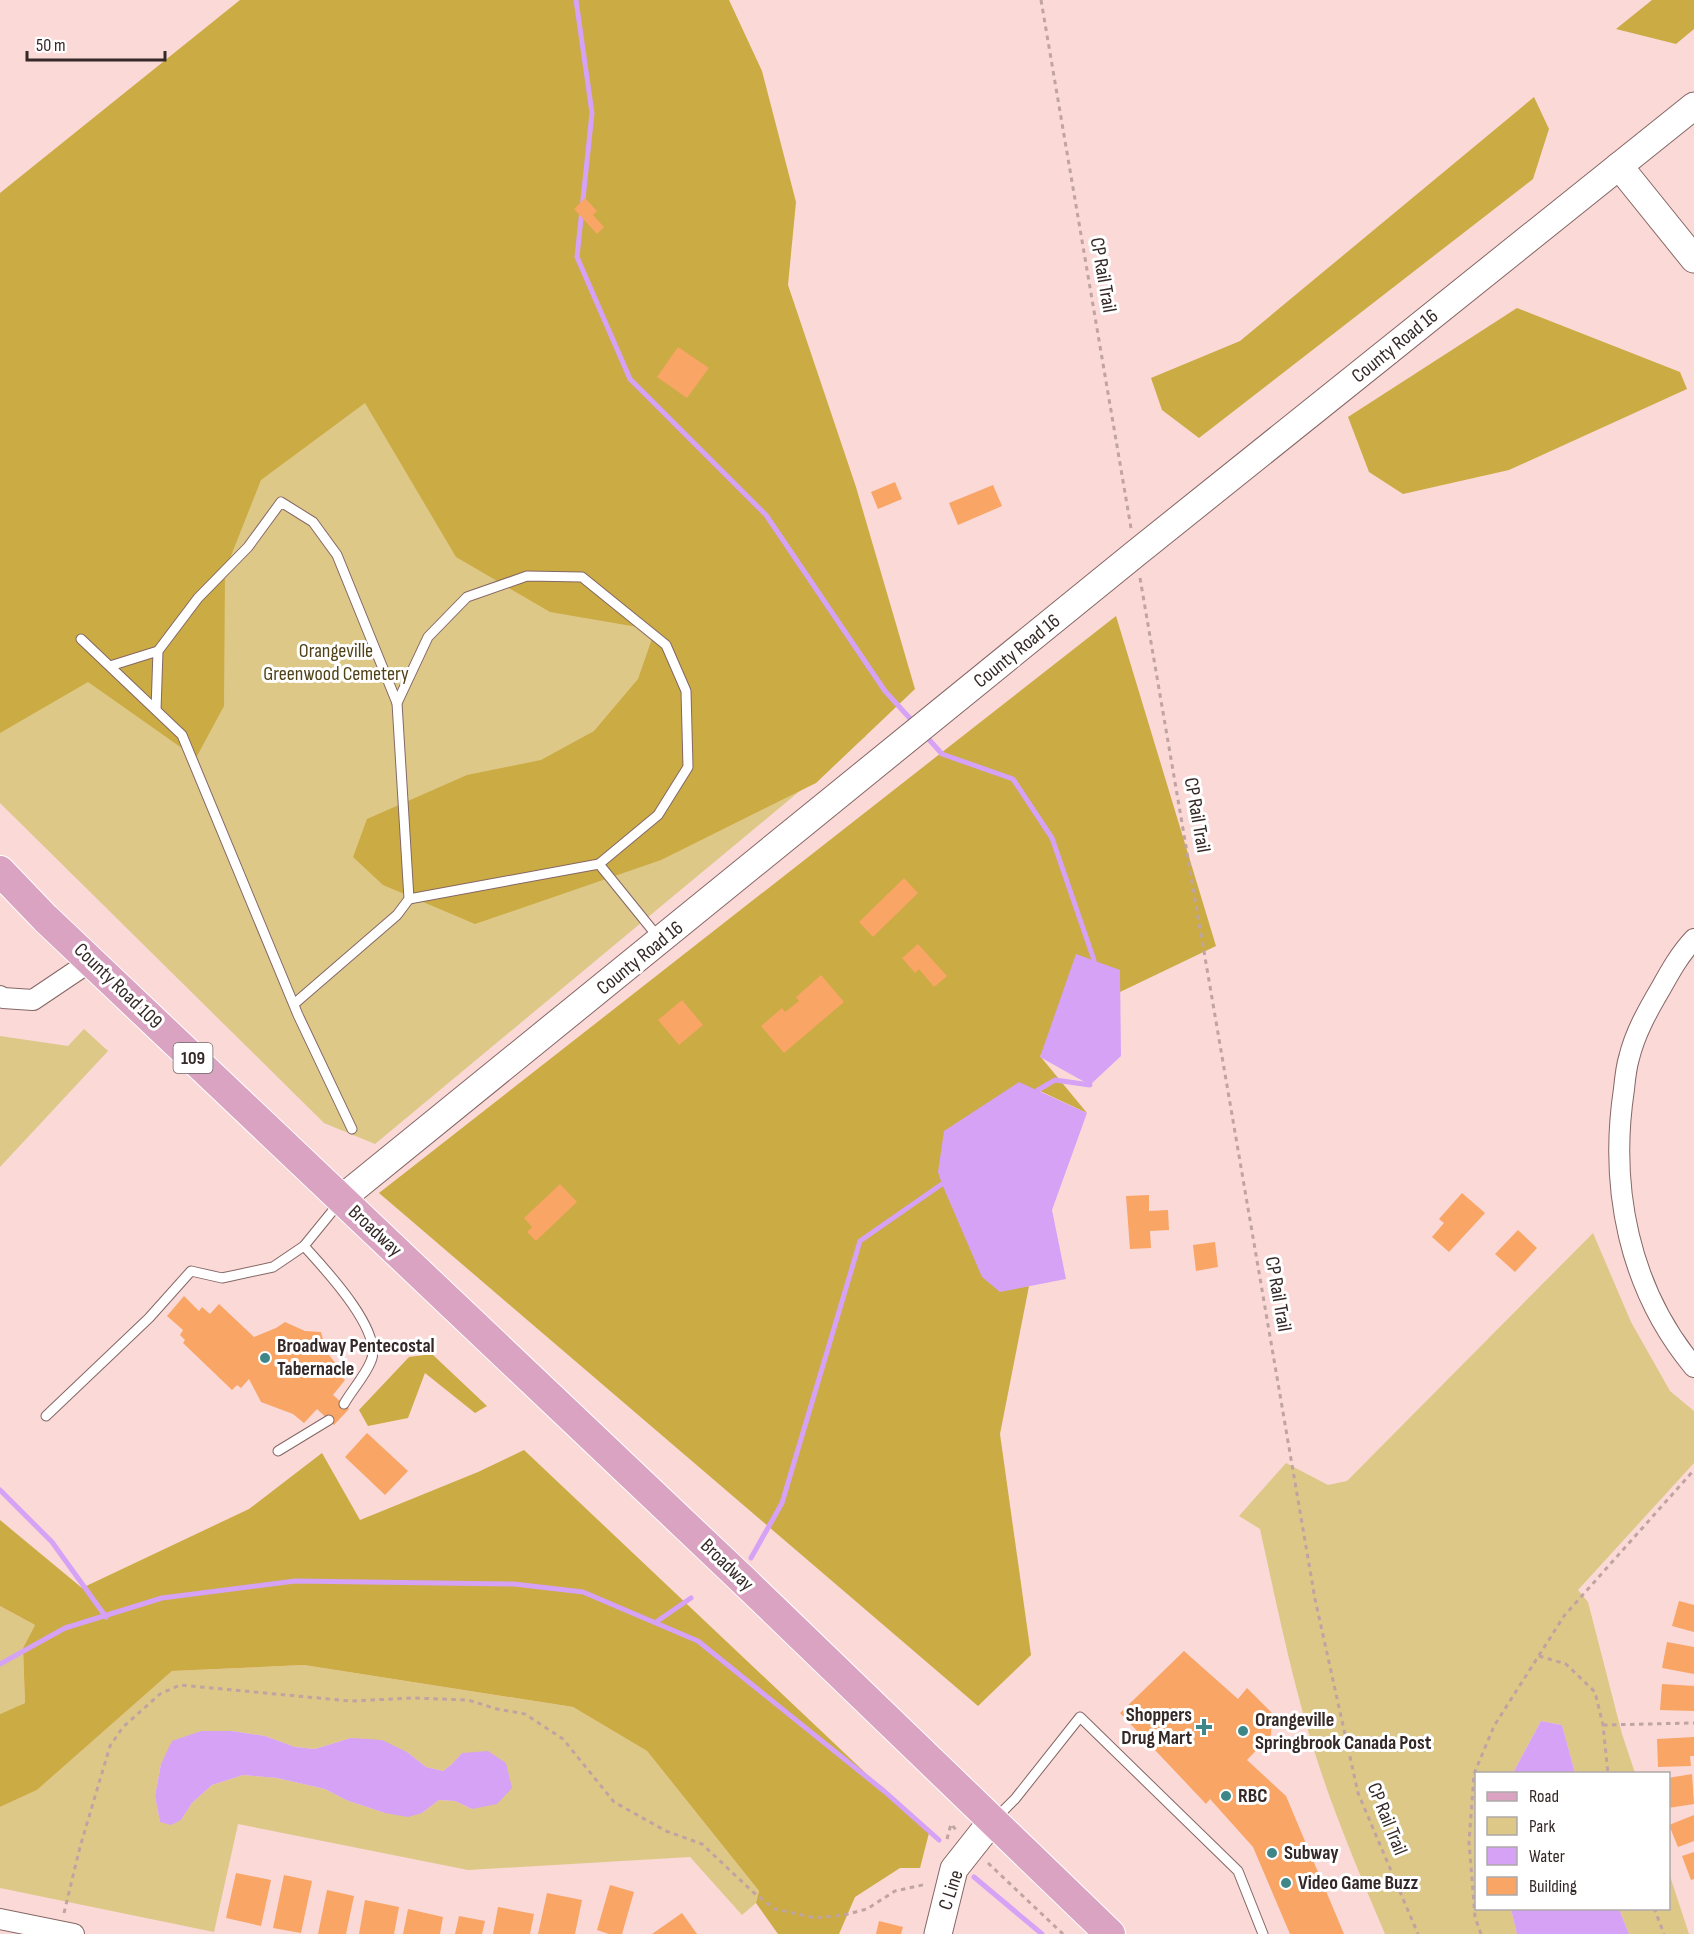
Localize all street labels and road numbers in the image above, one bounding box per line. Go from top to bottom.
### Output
street label: CP Rail Trail [1085,236,1121,314]
street label: County Road 16 [1347,304,1443,388]
street label: County Road 16 [969,609,1065,693]
street label: CP Rail Trail [1179,776,1215,854]
street label: County Road 16 [592,916,688,1000]
street label: County Road 109 [69,938,167,1034]
road number: 109 [174,1043,212,1073]
street label: Broadway [343,1200,407,1262]
street label: CP Rail Trail [1260,1255,1296,1333]
street label: Broadway [695,1534,759,1596]
street label: CP Rail Trail [1362,1779,1412,1859]
street label: C Line [933,1867,969,1913]

